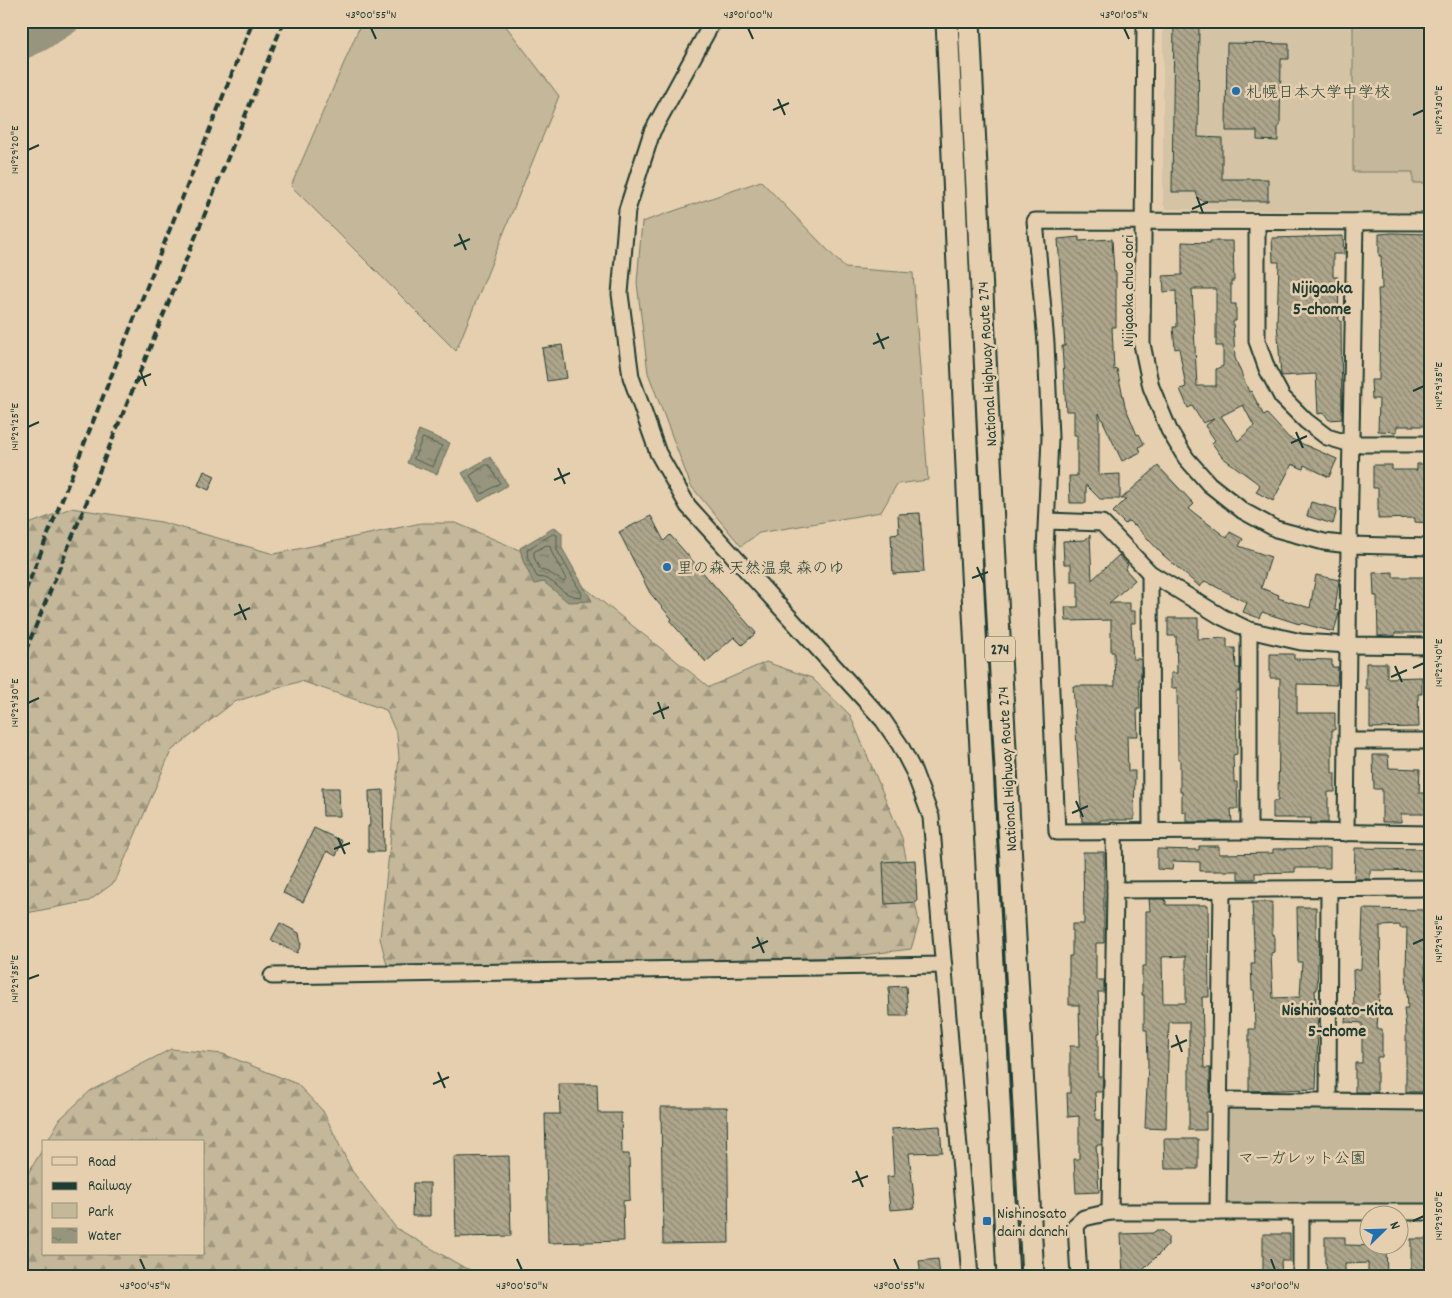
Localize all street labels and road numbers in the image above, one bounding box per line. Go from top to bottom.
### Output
street label: Nijigaoka chuo dori [1118,235,1141,347]
street label: National Highway Route 274 [973,281,1004,447]
road number: 274 [985,636,1015,662]
street label: National Highway Route 274 [993,686,1024,852]

